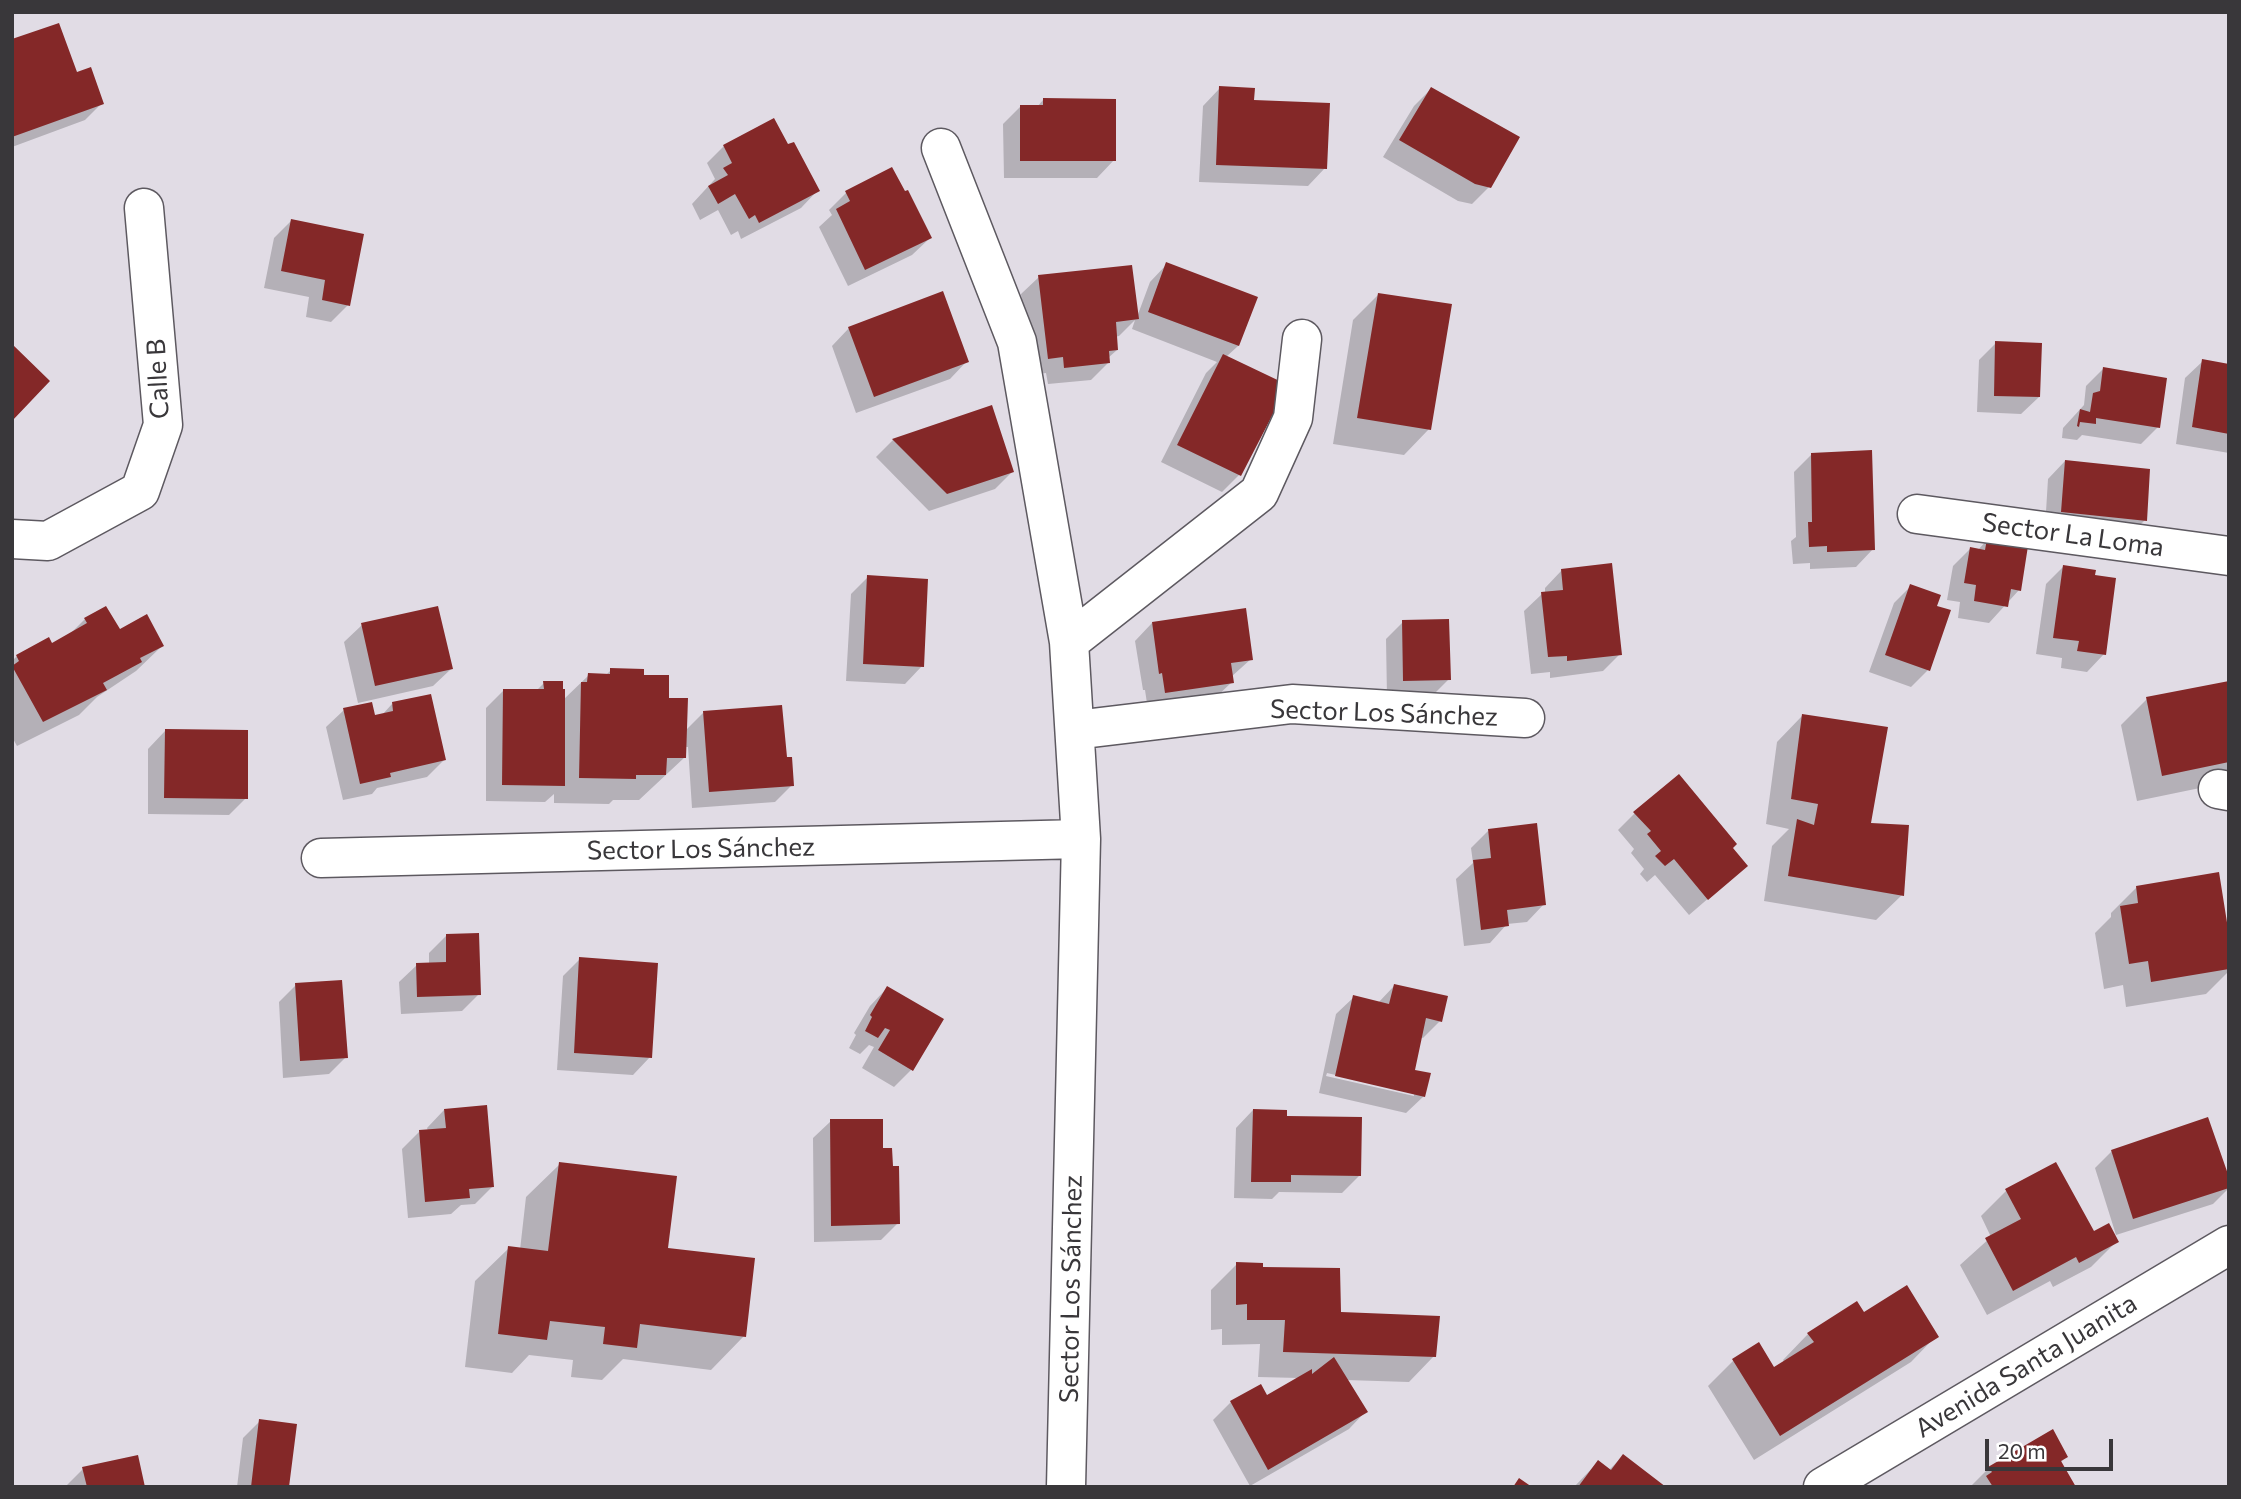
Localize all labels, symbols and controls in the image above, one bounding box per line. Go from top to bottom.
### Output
street label: Calle B [140,338,176,420]
street label: Sector La Loma [1980,507,2166,563]
street label: Sector Los Sánchez [1269,693,1499,733]
street label: Sector Los Sánchez [587,831,815,867]
street label: Sector Los Sánchez [1053,1175,1089,1403]
street label: Avenida Santa Juanita [1909,1287,2143,1445]
scale bar [1989,1426,2117,1470]
text: 20 m [1998,1438,2046,1463]

